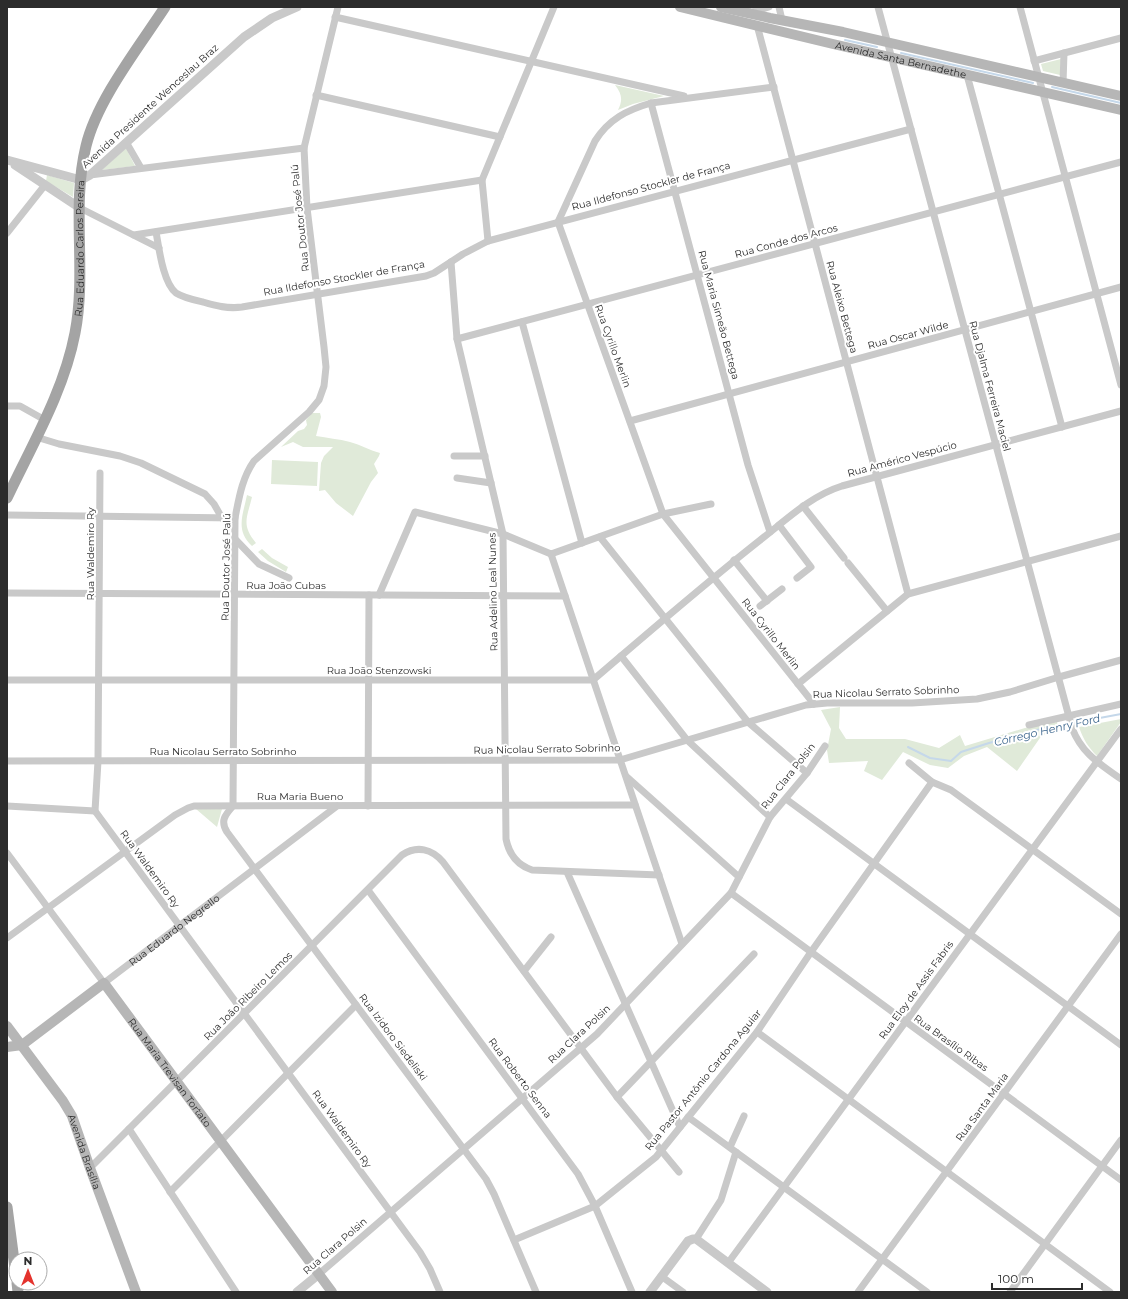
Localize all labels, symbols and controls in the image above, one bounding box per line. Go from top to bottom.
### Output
street label: Avenida Santa Bernadethe [834,38,968,81]
street label: Avenida Presidente Wenceslau Braz [79,41,221,171]
street label: Rua Ildefonso Stockler de França [570,159,732,213]
street label: Rua Doutor José Palú [288,164,312,272]
street label: Rua Eduardo Carlos Pereira [71,179,87,317]
street label: Rua Conde dos Arcos [733,221,839,261]
street label: Rua Maria Simeão Bettega [695,249,743,381]
street label: Rua Ildefonso Stockler de França [262,257,426,299]
street label: Rua Aleixo Bettega [823,259,861,355]
street label: Rua Cyrillo Merlin [592,303,634,389]
street label: Rua Oscar Wilde [866,318,950,352]
street label: Rua Djalma Ferreira Maciel [966,319,1014,453]
street label: Rua Américo Vespúcio [846,438,958,480]
street label: Rua Waldemiro Ry [84,507,97,601]
street label: Rua Doutor José Palú [219,513,233,621]
street label: Rua Adelino Leal Nunes [485,532,501,652]
street label: Rua João Cubas [246,579,326,592]
street label: Rua Cyrillo Merlin [739,596,803,672]
street label: Rua João Stenzowski [327,664,431,677]
street label: Rua Nicolau Serrato Sobrinho [812,683,960,701]
water label: Córrego Henry Ford [992,711,1102,749]
street label: Rua Clara Polsin [758,740,818,812]
street label: Rua Nicolau Serrato Sobrinho [473,741,621,757]
street label: Rua Nicolau Serrato Sobrinho [149,745,297,758]
street label: Rua Maria Bueno [257,790,343,803]
street label: Rua Waldemiro Ry [117,827,183,911]
street label: Rua Eduardo Negrello [126,891,222,969]
street label: Rua Eloy de Assis Fabris [876,938,956,1042]
street label: Rua João Ribeiro Lemos [201,949,295,1043]
street label: Rua Izidoro Siedeliski [356,991,430,1083]
street label: Rua Clara Polsin [545,1002,613,1066]
street label: Rua Pastor Antônio Cardona Aguiar [642,1007,764,1153]
street label: Rua Brasílio Ribas [911,1012,991,1074]
street label: Rua Maria Trevisan Tortato [125,1015,215,1130]
street label: Rua Roberto Senna [486,1035,554,1121]
street label: Rua Santa Maria [953,1070,1011,1144]
street label: Rua Waldemiro Ry [309,1087,375,1171]
street label: Avenida Brasília [65,1112,104,1191]
street label: Rua Clara Polsin [300,1215,370,1277]
north arrow [8,1251,48,1291]
text: N [24,1254,32,1268]
scale bar [992,1265,1082,1291]
text: 100 m [998,1271,1034,1286]

